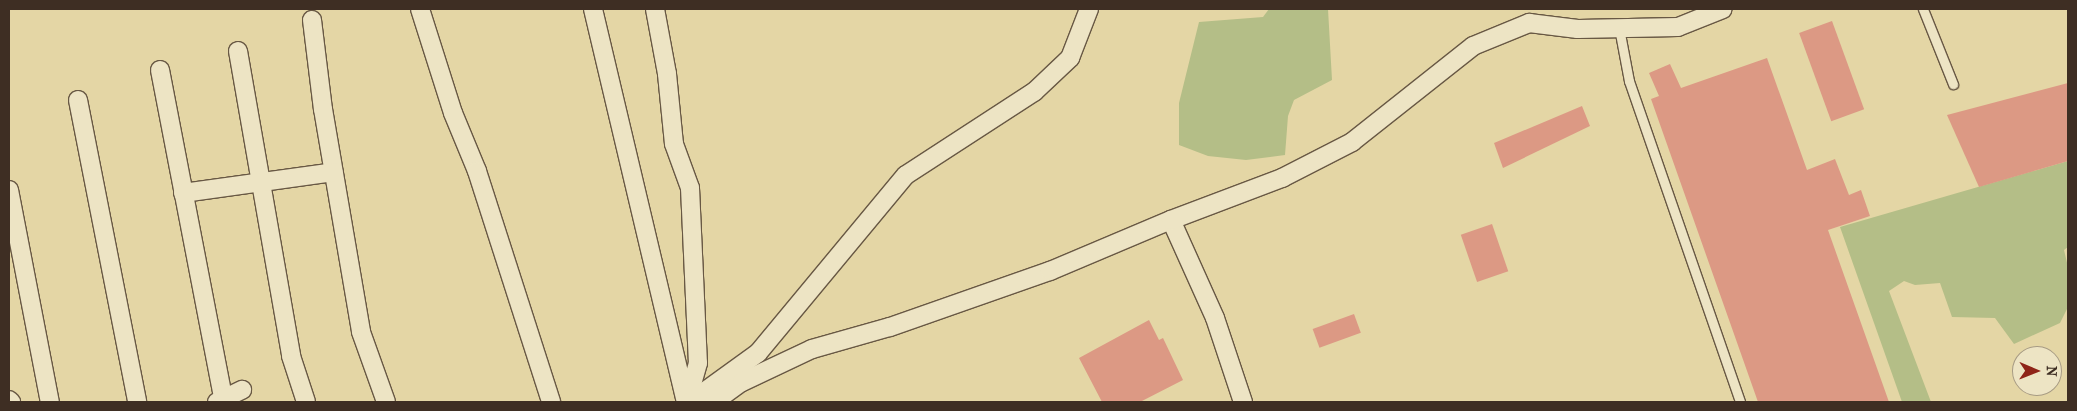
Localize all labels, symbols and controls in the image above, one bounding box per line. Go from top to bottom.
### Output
north arrow [2012,346,2062,396]
text: N [2043,366,2060,377]

